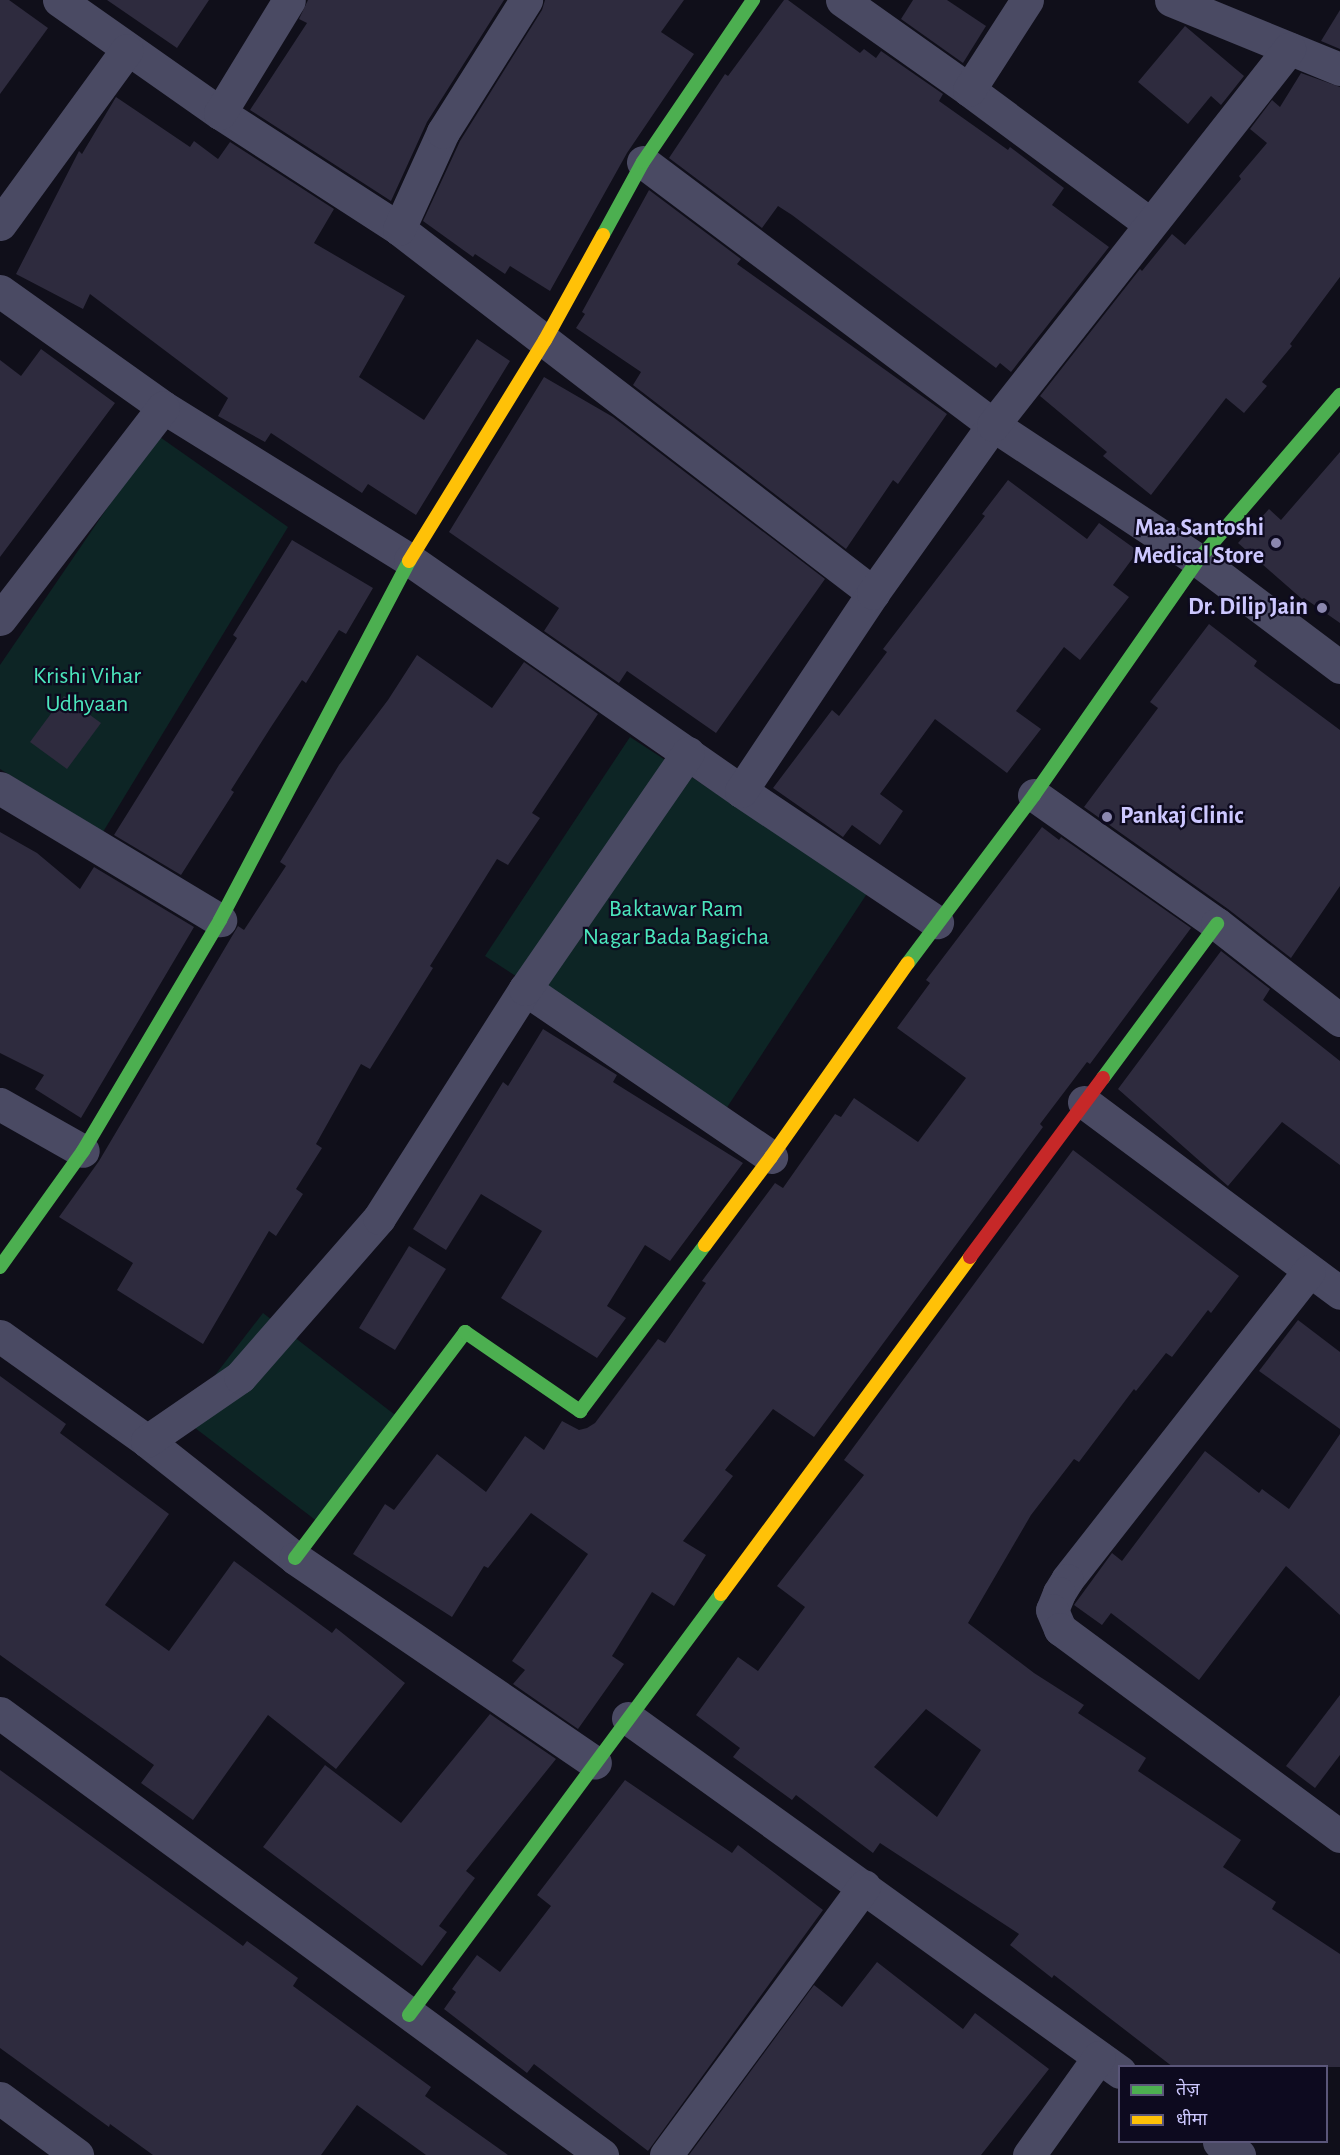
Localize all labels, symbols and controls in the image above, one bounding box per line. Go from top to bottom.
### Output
place label: Maa Santoshi Medical Store [1133,515,1264,571]
marker: Maa Santoshi Medical Store [1269,536,1283,550]
place label: Dr. Dilip Jain [1188,594,1308,622]
marker: Dr. Dilip Jain [1313,599,1331,617]
park label: Krishi Vihar Udhyaan [33,663,141,719]
place label: Pankaj Clinic [1120,803,1244,831]
marker: Pankaj Clinic [1098,808,1116,826]
park label: Baktawar Ram Nagar Bada Bagicha [583,896,769,952]
legend [1118,2065,1328,2143]
text: तेज़ [1176,2081,1200,2099]
text: धीमा [1176,2111,1207,2129]

